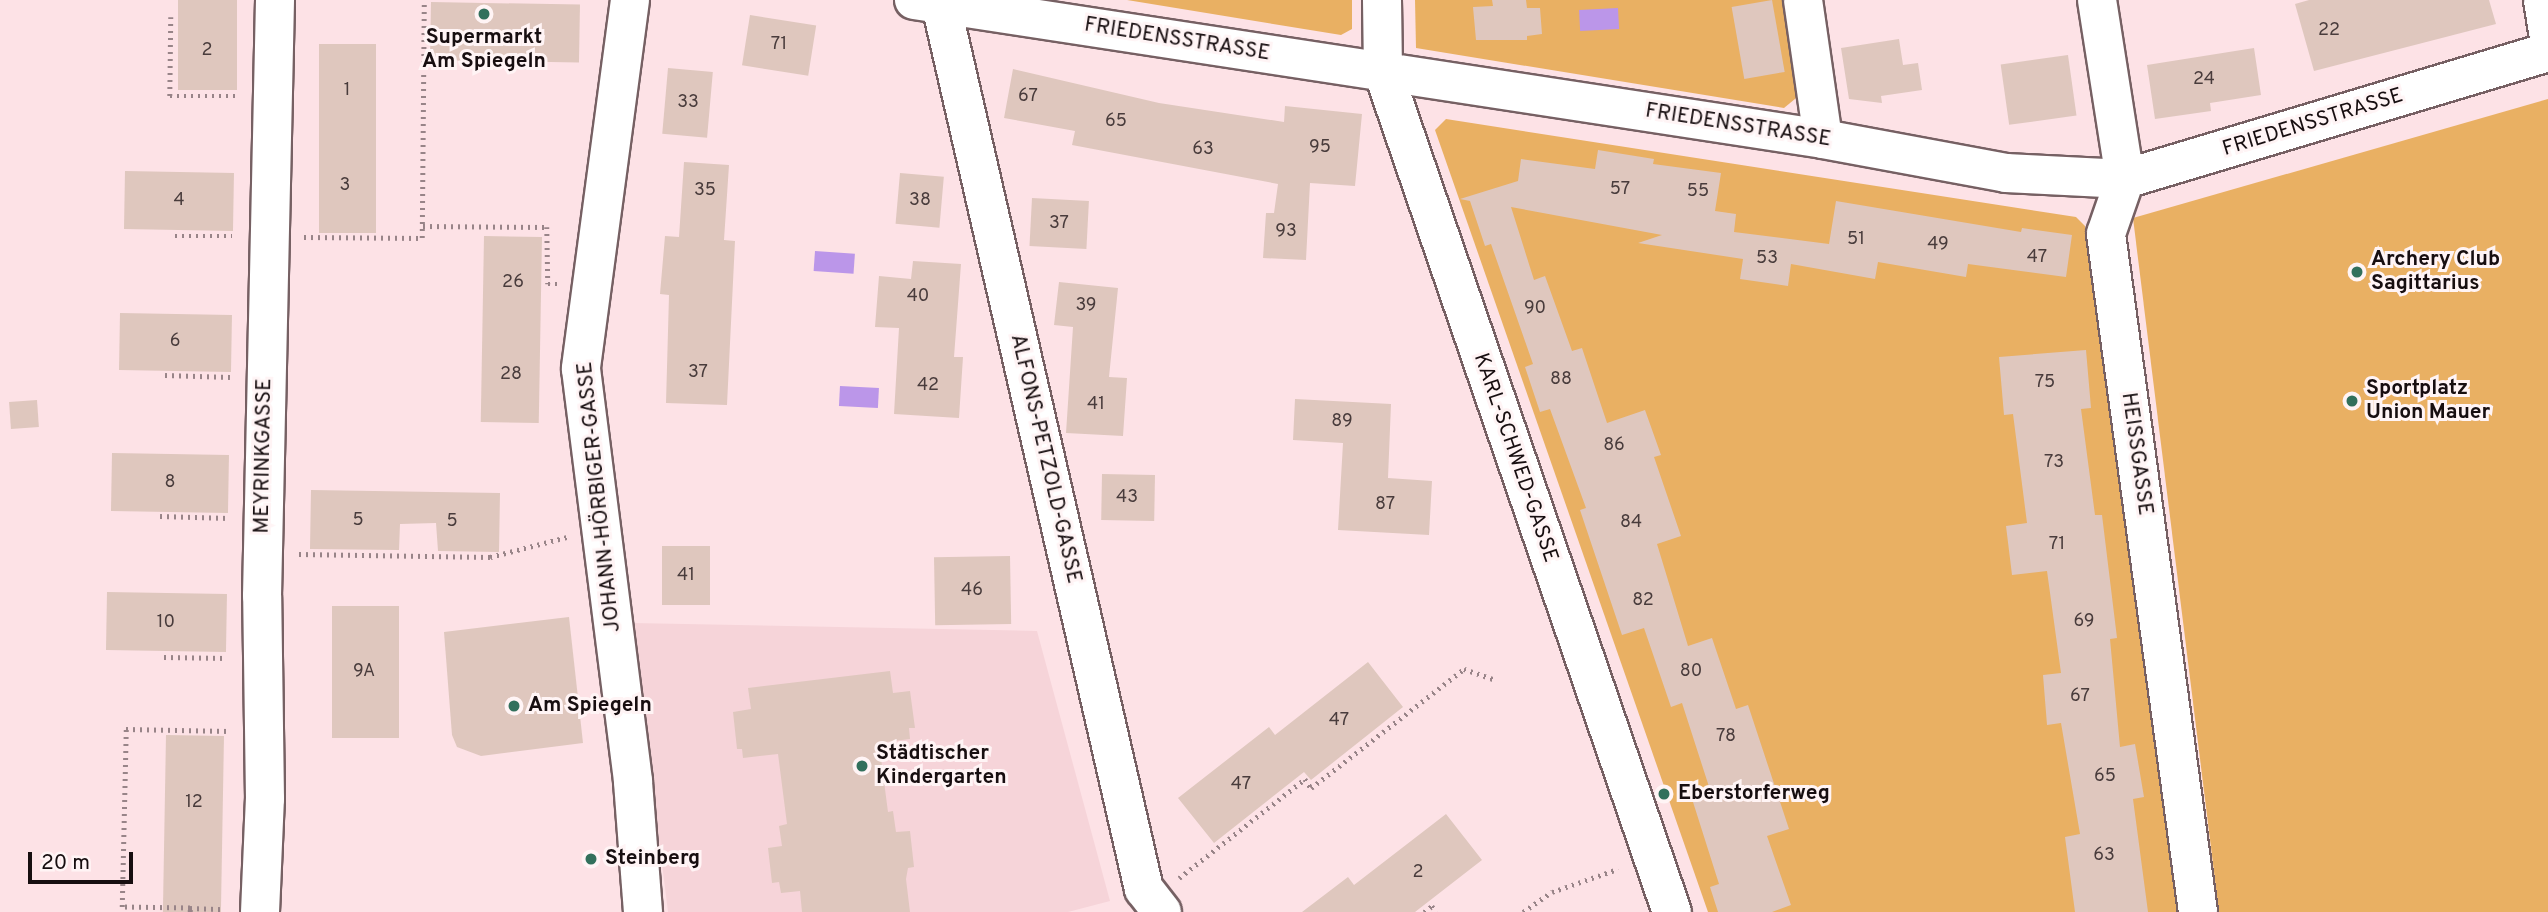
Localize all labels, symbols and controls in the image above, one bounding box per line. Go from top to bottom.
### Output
marker: Supermarkt Am Spiegeln [476,6,492,22]
street label: FRIEDENSSTRASSE [1082,13,1272,67]
house number: 22 [2318,20,2340,42]
place label: Supermarkt Am Spiegeln [422,25,546,75]
house number: 71 [771,34,787,56]
house number: 2 [201,40,213,62]
house number: 24 [2193,69,2215,91]
house number: 1 [344,80,350,102]
street label: FRIEDENSSTRASSE [2220,84,2406,162]
house number: 67 [1018,86,1038,108]
house number: 33 [677,92,699,114]
street label: FRIEDENSSTRASSE [1643,99,1833,153]
house number: 65 [1105,111,1127,133]
house number: 95 [1309,137,1331,159]
house number: 63 [1192,139,1214,161]
house number: 3 [340,175,350,197]
house number: 57 [1610,179,1630,201]
house number: 35 [694,180,716,202]
house number: 55 [1687,181,1709,203]
house number: 4 [173,190,185,212]
house number: 38 [909,190,931,212]
house number: 37 [1049,213,1069,235]
house number: 93 [1275,221,1297,243]
house number: 51 [1847,229,1865,251]
house number: 49 [1927,234,1949,256]
house number: 47 [2027,247,2047,269]
place label: Archery Club Sagittarius [2371,247,2500,297]
house number: 53 [1756,248,1778,270]
marker: Archery Club Sagittarius [2349,264,2365,280]
house number: 26 [502,272,524,294]
house number: 40 [907,286,929,308]
house number: 39 [1075,295,1097,317]
house number: 90 [1524,298,1546,320]
house number: 6 [170,331,180,353]
street label: ALFONS-PETZOLD-GASSE [1004,332,1086,586]
street label: KARL-SCHWED-GASSE [1467,350,1563,566]
street label: JOHANN-HÖRBIGER-GASSE [573,361,627,633]
house number: 37 [688,362,708,384]
house number: 28 [500,364,522,386]
house number: 88 [1550,369,1572,391]
house number: 75 [2035,372,2055,394]
house number: 42 [917,375,939,397]
place label: Sportplatz Union Mauer [2366,376,2490,426]
street label: MEYRINKGASSE [250,378,278,534]
street label: HEISSGASSE [2115,391,2157,517]
marker: Sportplatz Union Mauer [2344,393,2360,409]
house number: 41 [1087,394,1105,416]
house number: 89 [1331,411,1353,433]
house number: 86 [1603,435,1625,457]
house number: 73 [2044,452,2064,474]
house number: 8 [165,472,175,494]
house number: 43 [1116,487,1138,509]
house number: 87 [1375,494,1395,516]
house number: 5 [352,510,364,532]
house number: 5 [446,511,458,533]
house number: 84 [1620,512,1642,534]
house number: 71 [2049,534,2065,556]
house number: 41 [677,565,695,587]
house number: 46 [961,580,983,602]
house number: 82 [1632,590,1654,612]
house number: 69 [2074,611,2094,633]
house number: 10 [157,612,175,634]
house number: 9A [353,661,375,683]
house number: 80 [1680,661,1702,683]
house number: 67 [2070,686,2090,708]
place label: Am Spiegeln [528,693,652,719]
marker: Am Spiegeln [506,698,522,714]
house number: 47 [1329,710,1349,732]
house number: 78 [1716,726,1736,748]
place label: Städtischer Kindergarten [876,741,1007,791]
marker: Städtischer Kindergarten [854,758,870,774]
house number: 65 [2094,766,2116,788]
house number: 47 [1231,774,1251,796]
place label: Eberstorferweg [1678,781,1830,807]
marker: Eberstorferweg [1656,786,1672,802]
house number: 12 [185,792,203,814]
scale bar [32,838,136,882]
house number: 63 [2093,845,2115,867]
place label: Steinberg [605,846,700,872]
text: 20 m [41,850,90,877]
marker: Steinberg [583,851,599,867]
house number: 2 [1412,862,1424,884]

